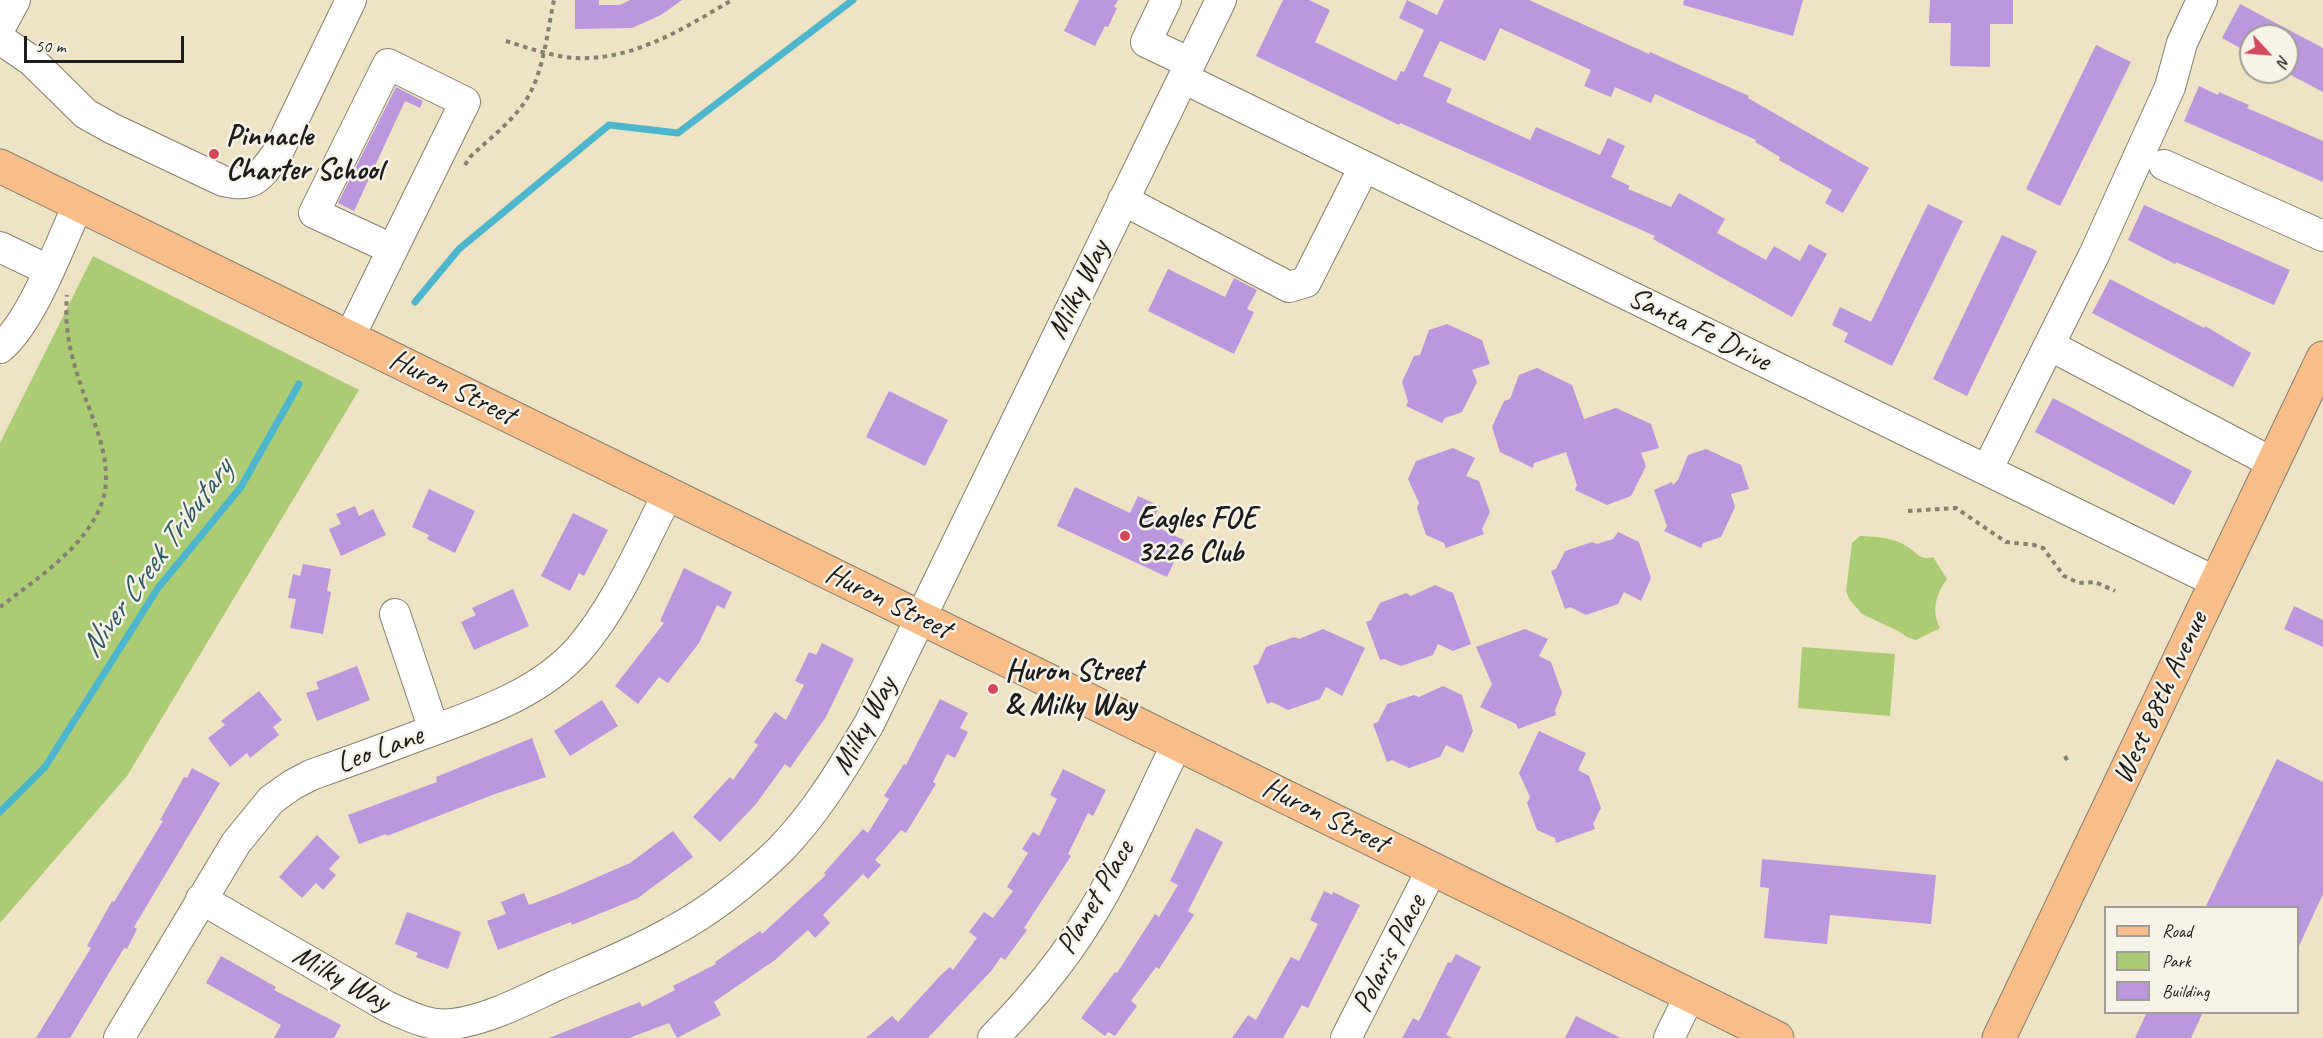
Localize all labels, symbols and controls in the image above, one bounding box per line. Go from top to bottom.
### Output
scale bar [27,24,188,62]
north arrow [2239,24,2299,84]
text: 50 m [35,35,66,57]
text: N [2272,52,2295,70]
place label: Pinnacle Charter School [226,119,383,190]
marker: Pinnacle Charter School [207,147,221,161]
street label: Milky Way [1040,235,1118,345]
street label: Santa Fe Drive [1622,280,1776,380]
street label: Huron Street [383,342,521,434]
water label: Niver Creek Tributary [72,453,242,665]
place label: Eagles FOE 3226 Club [1137,501,1257,572]
marker: Eagles FOE 3226 Club [1118,529,1132,543]
street label: Huron Street [819,556,957,648]
street label: West 88th Avenue [2105,606,2217,790]
place label: Huron Street & Milky Way [1005,654,1142,724]
street label: Milky Way [824,671,906,781]
marker: Huron Street & Milky Way [986,682,1000,696]
street label: Leo Lane [332,718,428,782]
street label: Huron Street [1256,770,1394,862]
street label: Planet Place [1049,835,1143,961]
street label: Polaris Place [1345,889,1435,1019]
legend [2104,906,2299,1014]
text: Road [2162,920,2192,942]
street label: Milky Way [286,938,396,1020]
text: Park [2162,950,2191,972]
text: Building [2162,980,2209,1002]

